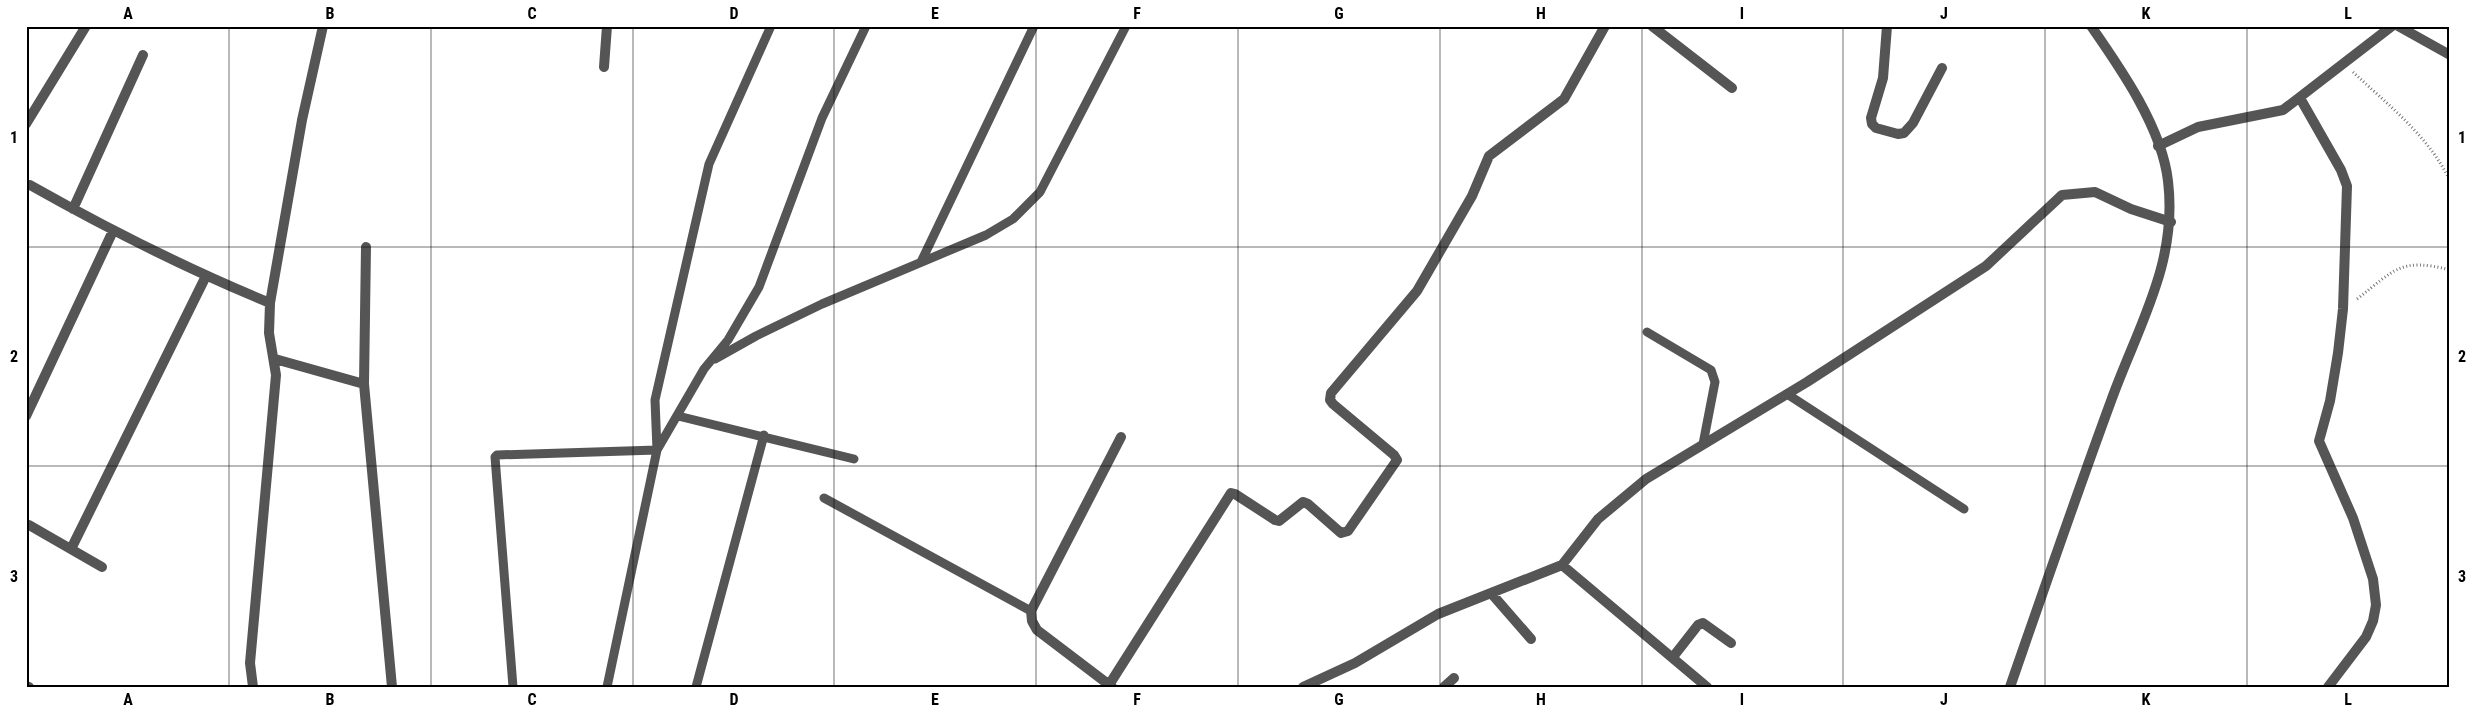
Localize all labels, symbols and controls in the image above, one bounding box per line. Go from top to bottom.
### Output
text: A [123,4,133,23]
text: B [326,4,335,23]
text: C [527,4,537,23]
text: D [729,4,739,23]
text: E [931,4,939,23]
text: F [1133,4,1141,23]
text: G [1334,4,1344,23]
text: H [1536,4,1546,23]
text: I [1740,4,1744,23]
text: J [1940,4,1948,23]
text: K [2142,4,2151,23]
text: L [2344,4,2352,23]
text: 1 [10,128,18,147]
text: 1 [2458,128,2466,147]
text: 2 [10,347,18,366]
text: 2 [2458,347,2466,366]
text: 3 [10,567,18,586]
text: 3 [2458,567,2466,586]
text: A [123,690,133,709]
text: B [326,690,335,709]
text: C [527,690,537,709]
text: D [729,690,739,709]
text: E [931,690,939,709]
text: F [1133,690,1141,709]
text: G [1334,690,1344,709]
text: H [1536,690,1546,709]
text: I [1740,690,1744,709]
text: J [1940,690,1948,709]
text: K [2142,690,2151,709]
text: L [2344,690,2352,709]

